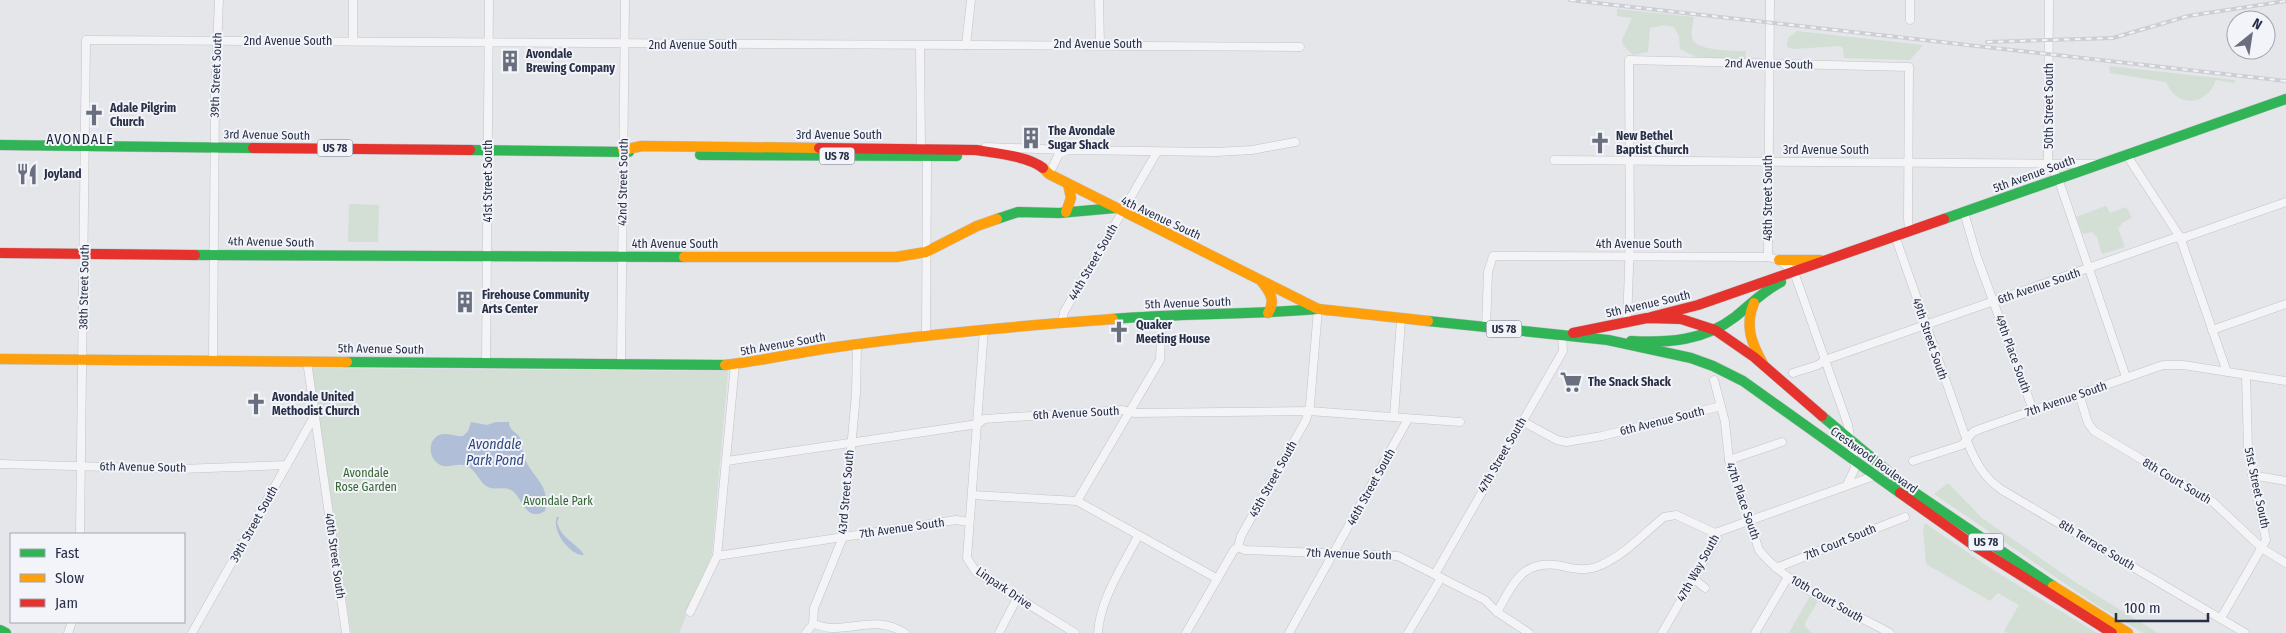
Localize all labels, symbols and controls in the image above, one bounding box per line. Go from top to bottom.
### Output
north arrow [2226,10,2276,60]
text: N [2249,15,2265,34]
street label: 39th Street South [208,32,224,118]
street label: 2nd Avenue South [244,34,332,48]
street label: 2nd Avenue South [1054,37,1142,51]
street label: 2nd Avenue South [649,38,737,52]
place label: Avondale Brewing Company [525,47,615,75]
building icon: Avondale Brewing Company [497,48,523,74]
street label: 2nd Avenue South [1725,56,1813,72]
street label: 50th Street South [2042,63,2056,149]
place label: Adale Pilgrim Church [109,101,176,129]
church icon: Adale Pilgrim Church [81,102,107,128]
place label: The Avondale Sugar Shack [1048,124,1115,152]
building icon: The Avondale Sugar Shack [1018,125,1044,151]
street label: 3rd Avenue South [224,127,310,143]
street label: 3rd Avenue South [796,128,882,142]
place label: New Bethel Baptist Church [1616,129,1689,157]
church icon: New Bethel Baptist Church [1587,130,1613,156]
district label: AVONDALE [46,131,114,148]
street label: 42nd Street South [615,138,631,226]
road number: US 78 [318,140,352,156]
street label: 41st Street South [481,140,495,222]
street label: 3rd Avenue South [1783,143,1869,157]
road number: US 78 [820,148,854,164]
street label: 5th Avenue South [1991,153,2077,195]
street label: 48th Street South [1761,155,1775,241]
restaurant icon: Joyland [14,161,40,187]
place label: Joyland [43,167,82,181]
street label: 4th Avenue South [1119,193,1203,243]
street label: 44th Street South [1065,221,1121,303]
street label: 4th Avenue South [228,234,314,250]
street label: 4th Avenue South [632,237,718,251]
street label: 4th Avenue South [1596,237,1682,251]
street label: 38th Street South [76,244,92,330]
street label: 6th Avenue South [1996,265,2082,307]
street label: 5th Avenue South [1604,287,1692,321]
place label: Firehouse Community Arts Center [481,288,590,316]
building icon: Firehouse Community Arts Center [452,289,478,315]
street label: 5th Avenue South [1145,295,1231,311]
street label: 49th Street South [1909,296,1951,382]
street label: 49th Place South [1992,313,2034,395]
place label: Quaker Meeting House [1136,318,1210,346]
church icon: Quaker Meeting House [1106,319,1132,345]
road number: US 78 [1486,320,1522,338]
street label: 5th Avenue South [739,330,827,358]
street label: 5th Avenue South [338,341,424,357]
supermarket icon: The Snack Shack [1558,369,1584,395]
place label: The Snack Shack [1588,375,1672,389]
street label: 7th Avenue South [2023,378,2109,420]
place label: Avondale United Methodist Church [271,390,360,418]
church icon: Avondale United Methodist Church [243,391,269,417]
street label: 6th Avenue South [1032,404,1120,422]
street label: 6th Avenue South [1618,404,1706,438]
street label: 47th Street South [1475,415,1529,495]
street label: Crestwood Boulevard [1828,424,1920,496]
water label: Avondale Park Pond [466,436,524,469]
street label: 45th Street South [1246,438,1300,520]
street label: 46th Street South [1344,446,1398,528]
street label: 51st Street South [2242,446,2272,530]
street label: 43rd Street South [835,449,857,535]
street label: 8th Court South [2140,455,2214,507]
street label: 6th Avenue South [100,459,186,475]
street label: 47th Place South [1723,460,1763,542]
park label: Avondale Rose Garden [335,466,397,494]
street label: 39th Street South [227,483,281,565]
park label: Avondale Park [523,494,593,508]
street label: 40th Street South [322,512,348,600]
street label: 7th Avenue South [859,515,945,541]
street label: 8th Terrace South [2056,517,2138,573]
street label: 7th Court South [1802,521,1878,563]
street label: 47th Way South [1674,532,1722,604]
legend [10,533,185,623]
road number: US 78 [1968,534,2004,550]
text: Fast [55,544,79,562]
street label: 7th Avenue South [1306,546,1392,562]
street label: Linpark Drive [973,564,1035,612]
text: Slow [55,569,84,587]
street label: 10th Court South [1788,572,1866,626]
scale bar [2116,590,2208,622]
text: Jam [55,594,78,612]
text: 100 m [2124,599,2161,617]

